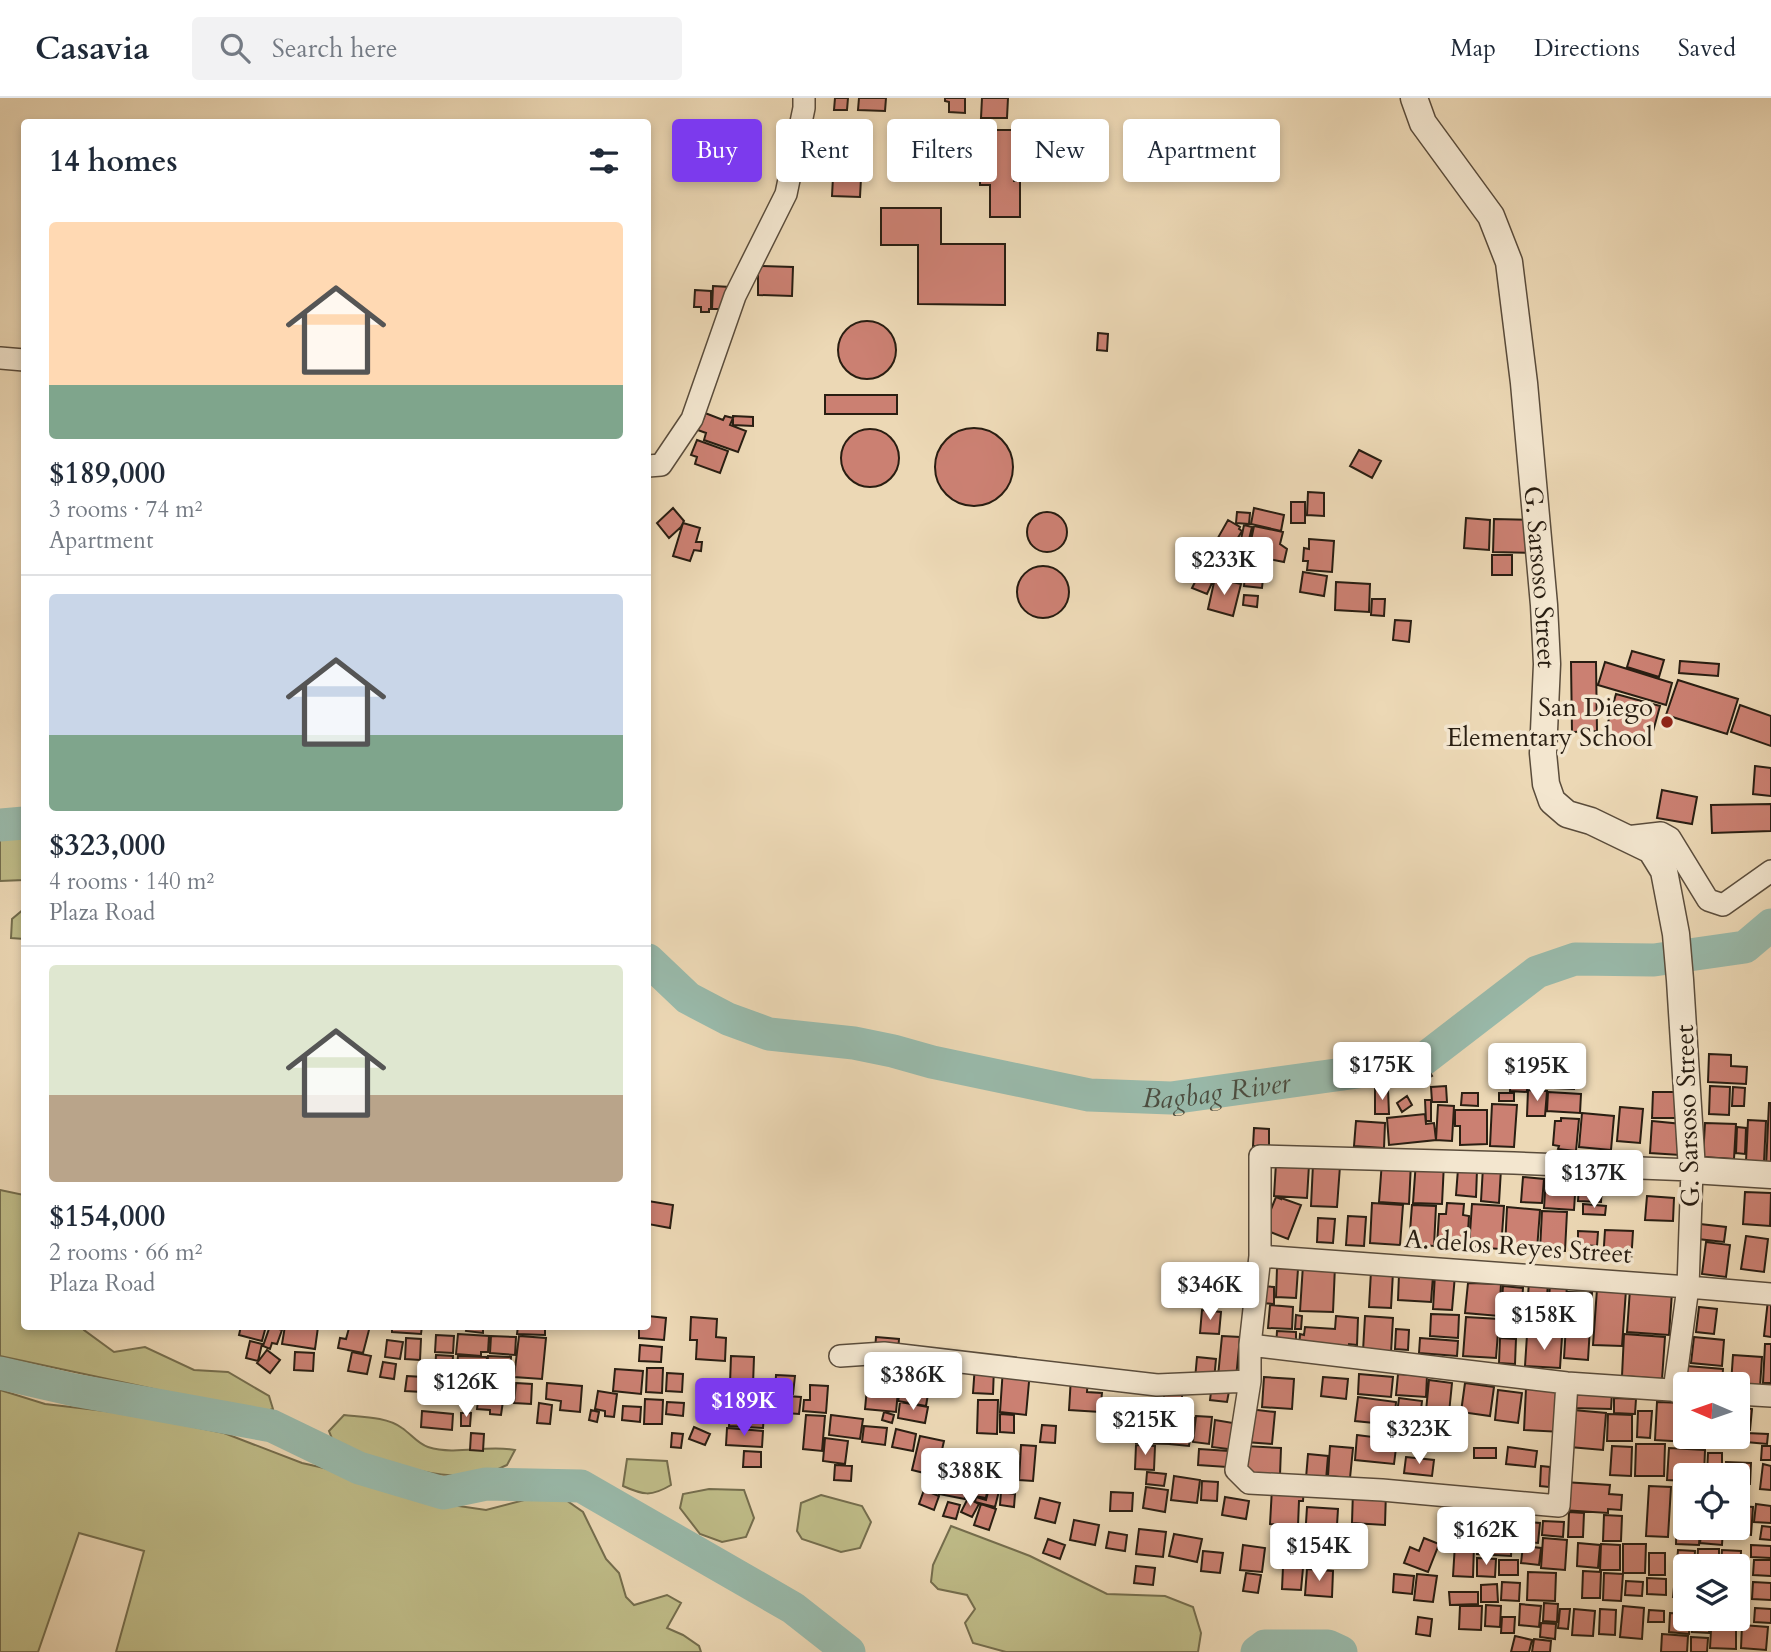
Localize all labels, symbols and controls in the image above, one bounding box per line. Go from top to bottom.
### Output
search box [192,17,682,80]
text: Casavia [35,26,150,71]
icon: search [216,29,254,67]
text: Search here [272,31,398,66]
text: Map [1450,32,1496,65]
text: Directions [1534,32,1640,65]
text: Saved [1678,32,1736,65]
chip: Buy [672,119,762,182]
chip: Rent [776,119,873,182]
chip: Filters [887,119,997,182]
chip: New [1011,119,1109,182]
chip: Apartment [1123,119,1280,182]
text: 14 homes [49,141,178,182]
icon: filters [585,142,623,180]
icon: home [273,267,399,393]
text: $189,000 [49,453,165,494]
street label: G. Sarsoso Street [1515,484,1564,669]
text: 3 rooms · 74 m² [49,494,202,525]
text: Apartment [49,525,153,556]
pin: $233K [1175,538,1273,597]
text: $233K [1191,544,1257,575]
icon: home [273,639,399,765]
place label: San Diego Elementary School [1446,690,1653,755]
marker: San Diego Elementary School [1659,714,1675,730]
text: $323,000 [49,825,165,866]
text: 4 rooms · 140 m² [49,866,214,897]
text: Plaza Road [49,897,155,928]
icon: home [273,1010,399,1136]
street label: G. Sarsoso Street [1667,1024,1708,1208]
pin: $175K [1333,1042,1431,1102]
pin: $195K [1488,1044,1586,1103]
text: $175K [1349,1049,1415,1080]
text: $195K [1504,1050,1570,1081]
water label: Bagbag River [1142,1064,1293,1118]
pin: $137K [1545,1150,1643,1210]
text: $137K [1561,1157,1627,1188]
text: $154,000 [49,1196,165,1237]
street label: A. delos Reyes Street [1403,1221,1633,1272]
text: 2 rooms · 66 m² [49,1237,202,1268]
pin: $346K [1161,1262,1259,1322]
text: Plaza Road [49,1268,155,1299]
text: $346K [1177,1269,1243,1300]
pin: $158K [1495,1292,1593,1352]
text: $158K [1511,1299,1577,1330]
pin: $386K [864,1352,962,1412]
text: $386K [880,1359,946,1390]
pin: $126K [417,1360,515,1419]
text: $126K [433,1366,499,1397]
north arrow [1673,1372,1750,1449]
map controls [1673,1372,1750,1631]
pin: $189K [695,1378,793,1438]
text: $189K [711,1385,777,1416]
pin: $215K [1096,1398,1194,1457]
text: $215K [1112,1404,1178,1435]
pin: $323K [1370,1406,1468,1466]
text: $323K [1386,1413,1452,1444]
pin: $388K [921,1448,1019,1508]
text: $388K [937,1455,1003,1486]
button: locate [1673,1463,1750,1540]
pin: $162K [1437,1508,1535,1567]
text: $162K [1453,1514,1519,1545]
pin: $154K [1270,1524,1368,1583]
text: $154K [1286,1530,1352,1561]
button: layers [1673,1554,1750,1631]

